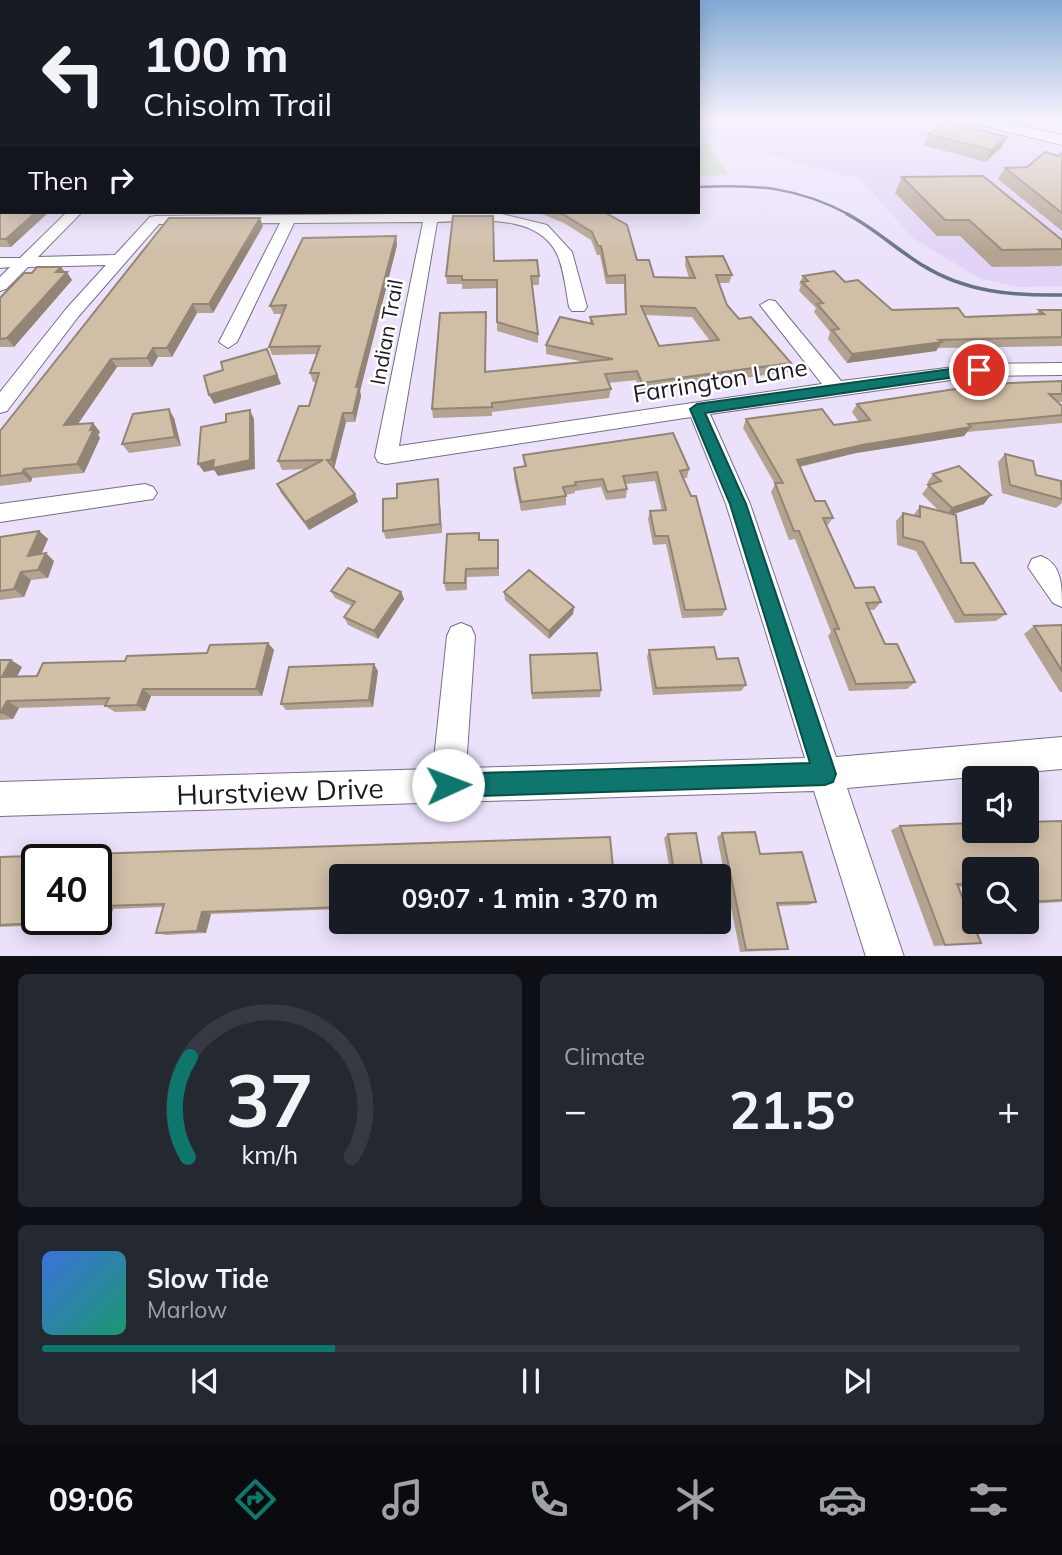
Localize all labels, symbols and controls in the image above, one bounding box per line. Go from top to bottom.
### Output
text: 100 m [143,23,289,84]
icon: left [28,28,119,119]
text: Chisolm Trail [143,84,332,124]
icon: right [102,161,140,199]
text: Then [28,164,88,197]
street label: Indian Trail [364,277,408,387]
pin [949,340,1009,400]
street label: Farrington Lane [631,351,809,409]
icon: arrive [960,351,998,389]
position arrow [411,748,485,822]
map controls [962,766,1039,934]
button: sound [962,766,1039,843]
street label: Hurstview Drive [176,770,384,812]
speed limit sign: 40 [21,844,112,935]
button: search [962,857,1039,934]
text: 09:07 · 1 min · 370 m [402,882,658,915]
text: Climate [564,1042,645,1071]
text: 37 [226,1054,314,1145]
text: 21.5° [729,1077,855,1142]
text: − [564,1086,587,1134]
text: + [997,1086,1020,1134]
text: km/h [242,1138,298,1169]
text: Slow Tide [147,1262,269,1295]
text: Marlow [147,1295,227,1324]
icon: previous [186,1362,224,1400]
icon: pause [512,1362,550,1400]
icon: next [838,1362,876,1400]
icon: directions [231,1475,280,1524]
icon: music [378,1475,427,1524]
icon: phone [524,1475,573,1524]
icon: climate [671,1475,720,1524]
icon: car [818,1475,867,1524]
icon: filters [964,1475,1013,1524]
text: 09:06 [49,1479,134,1519]

